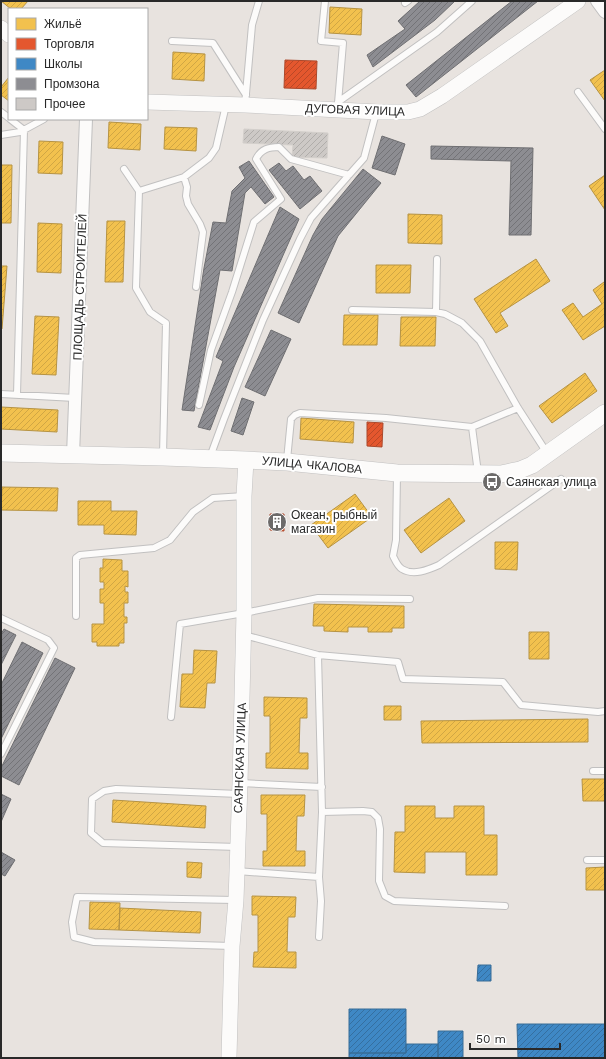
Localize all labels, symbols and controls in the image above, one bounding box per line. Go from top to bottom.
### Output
legend [8,8,148,120]
text: Жильё [44,17,82,31]
text: Торговля [44,37,94,51]
text: Школы [44,57,82,71]
text: Промзона [44,77,100,91]
text: Прочее [44,97,86,111]
street label: ДУГОВАЯ УЛИЦА [305,101,405,119]
street label: ПЛОЩАДЬ СТРОИТЕЛЕЙ [69,213,90,361]
street label: УЛИЦА ЧКАЛОВА [261,454,363,476]
bus stop icon: Саянская улица [481,471,503,493]
place label: Саянская улица [506,475,597,489]
place label: Океан, рыбный магазин [291,508,377,536]
building icon: Океан, рыбный магазин [266,511,288,533]
street label: САЯНСКАЯ УЛИЦА [231,702,249,814]
scale bar [470,1025,560,1051]
text: 50 m [476,1032,506,1046]

